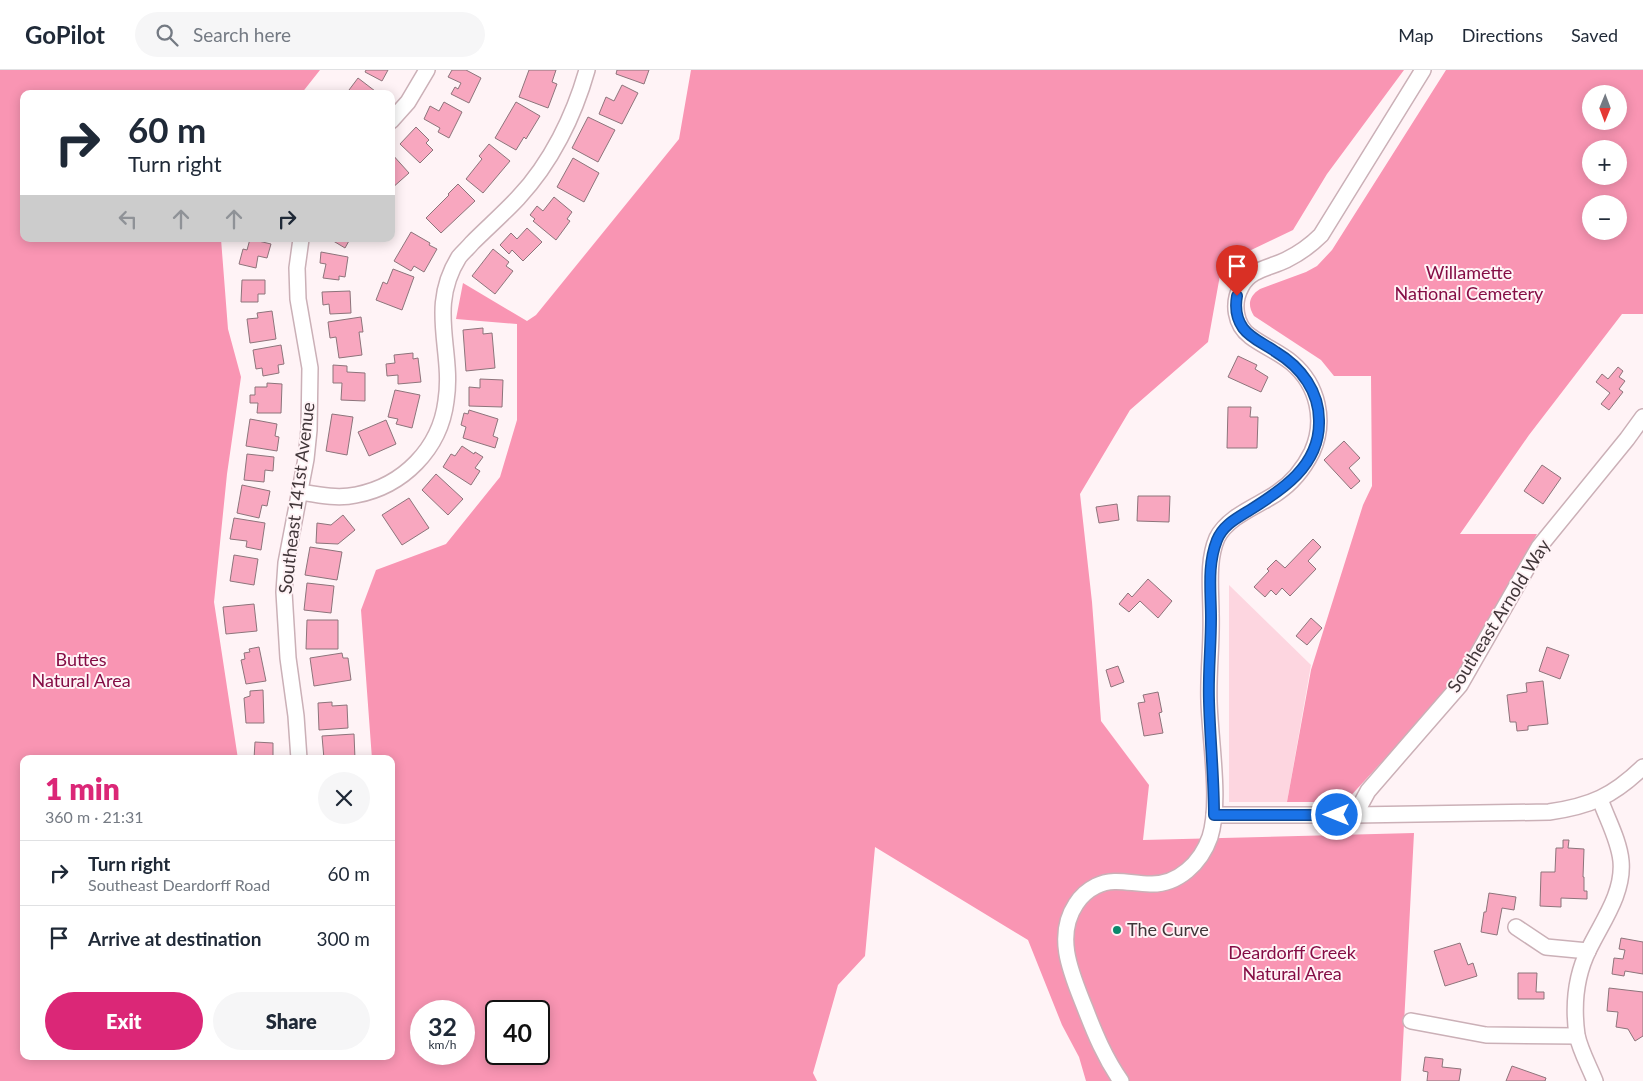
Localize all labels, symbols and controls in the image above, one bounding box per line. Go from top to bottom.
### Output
search box [135,12,485,57]
text: GoPilot [25,20,105,49]
icon: search [153,21,181,49]
text: Search here [193,23,291,46]
text: Map [1398,24,1434,46]
text: Directions [1462,24,1543,46]
text: Saved [1571,24,1618,46]
north arrow [1582,85,1628,130]
map controls [1582,85,1627,240]
text: 60 m [128,108,206,150]
icon: right [45,110,110,175]
button: + [1582,140,1627,185]
text: Turn right [128,150,222,177]
button: − [1582,195,1627,240]
icon: left [114,205,142,233]
icon: ahead [167,205,195,233]
icon: ahead [220,205,248,233]
icon: right [273,205,301,233]
pin [1216,245,1258,296]
icon: arrive [1223,252,1251,280]
park label: Willamette National Cemetery [1395,261,1544,304]
street label: Southeast 141st Avenue [273,401,319,595]
street label: Southeast Arnold Way [1442,534,1555,696]
park label: Buttes Natural Area [31,648,131,691]
text: 1 min [45,770,120,806]
button: close [318,772,370,824]
position arrow [1310,788,1362,840]
text: 360 m · 21:31 [45,807,144,826]
text: Turn right [88,852,170,875]
icon: right [45,859,73,887]
text: 60 m [327,862,370,885]
text: Southeast Deardorff Road [88,875,270,894]
place label: The Curve [1127,918,1209,940]
icon: arrive [45,924,73,952]
marker: The Curve [1111,924,1123,936]
text: Arrive at destination [88,927,261,950]
text: 300 m [316,927,370,950]
park label: Deardorff Creek Natural Area [1228,941,1357,984]
button: Exit [45,992,203,1050]
button: Share [213,992,370,1050]
speed limit sign: 40 [485,1000,550,1065]
text: 32 [428,1011,457,1041]
text: km/h [428,1037,457,1052]

